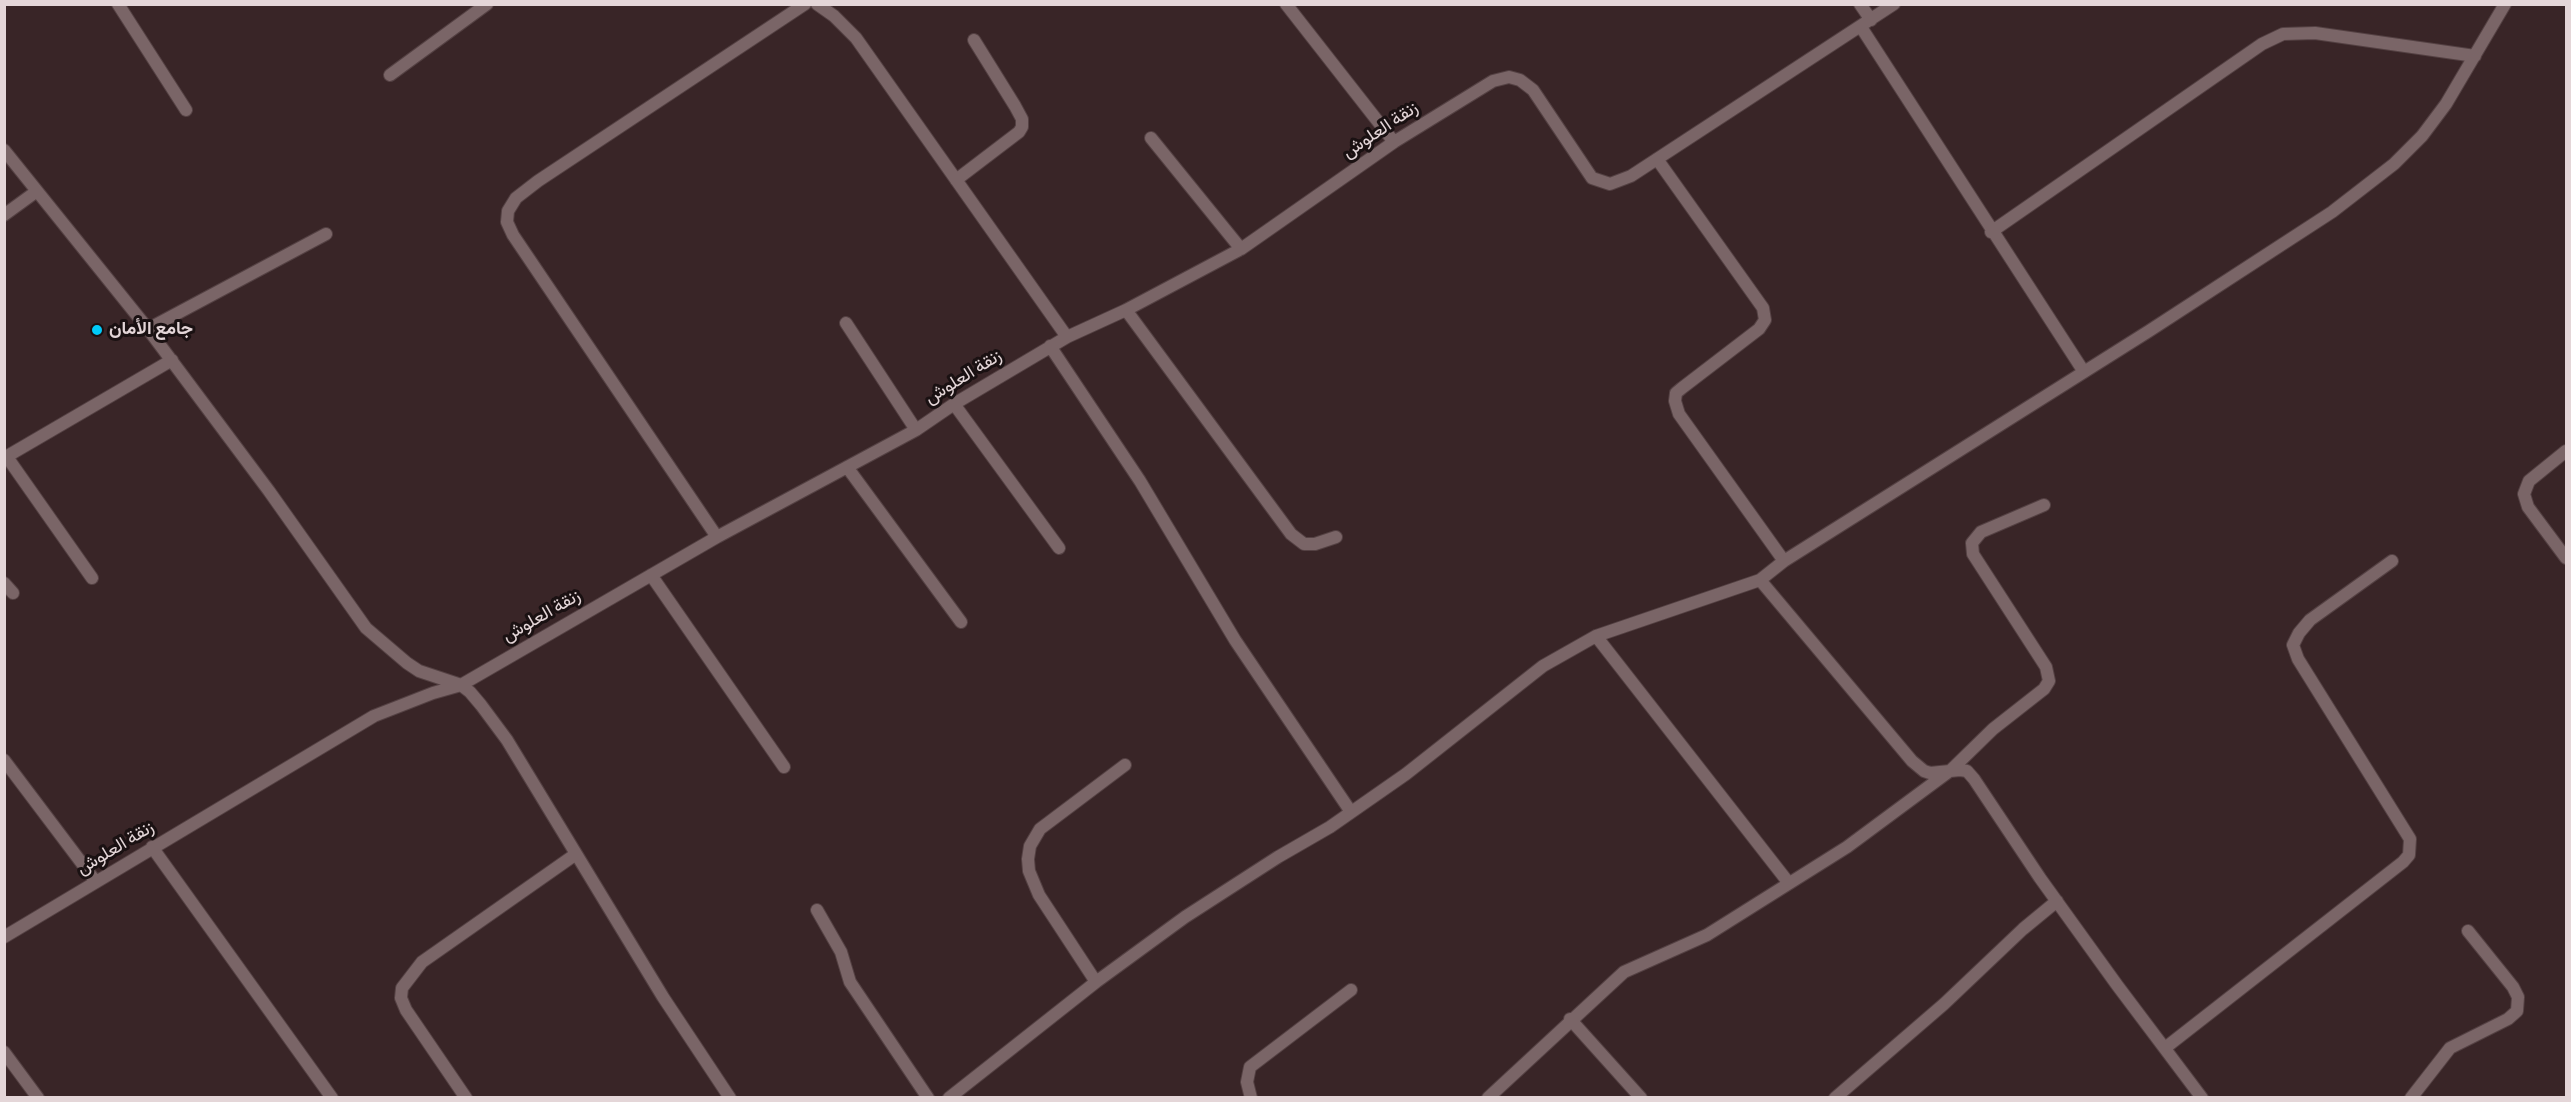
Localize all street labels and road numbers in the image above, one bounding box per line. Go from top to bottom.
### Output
street label: زنقة العلوش [1339,98,1423,164]
street label: زنقة العلوش [922,346,1006,410]
street label: زنقة العلوش [499,586,585,648]
street label: زنقة العلوش [73,817,159,881]

